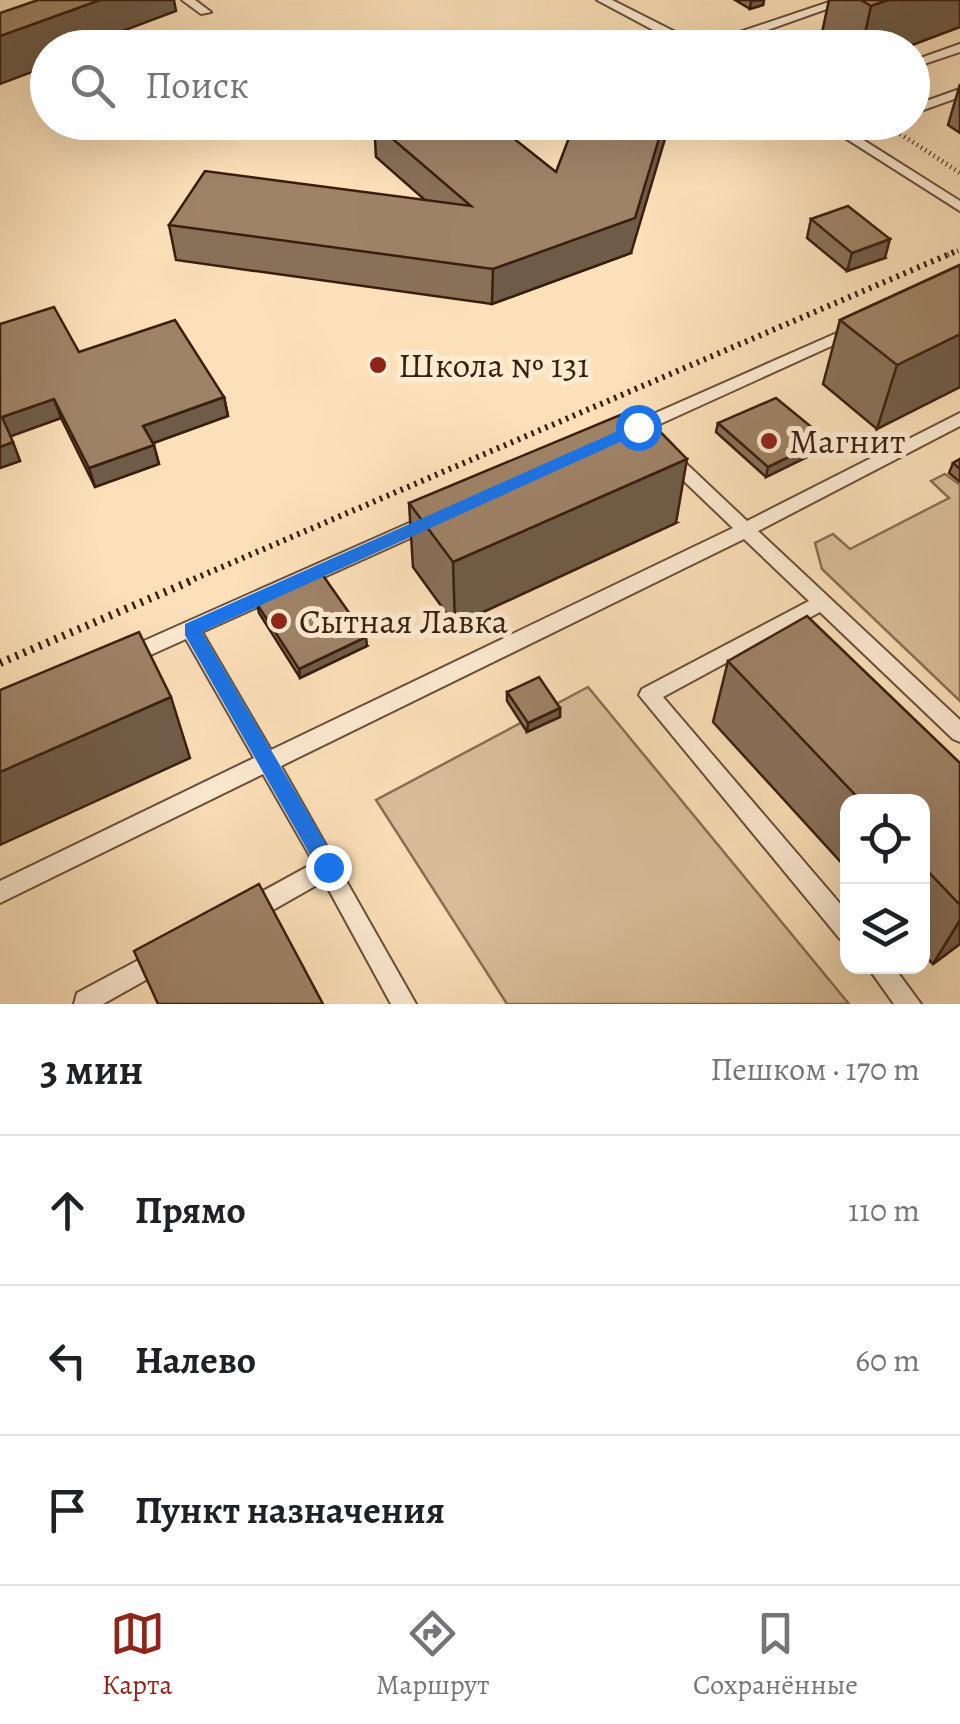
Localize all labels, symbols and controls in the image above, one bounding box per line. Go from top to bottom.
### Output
search box [30,30,930,140]
icon: search [65,58,120,113]
text: Поиск [145,59,249,111]
place label: Школа № 131 [398,341,589,389]
marker: Школа № 131 [367,354,389,376]
route start [616,405,662,451]
place label: Магнит [789,417,905,465]
marker: Магнит [758,430,780,452]
place label: Сытная Лавка [299,597,508,645]
marker: Сытная Лавка [268,610,290,632]
map controls [840,794,930,974]
button: locate [840,794,930,884]
route end [306,845,352,891]
button: layers [840,884,930,974]
text: 3 мин [40,1041,143,1098]
text: Пешком · 170 m [710,1047,920,1091]
icon: ahead [40,1183,95,1238]
text: Прямо [135,1184,246,1236]
text: 110 m [848,1188,920,1232]
icon: left [40,1333,95,1388]
text: Налево [135,1334,256,1386]
text: 60 m [855,1338,920,1382]
icon: arrive [40,1483,95,1538]
text: Пункт назначения [135,1484,445,1536]
tab: Карта [102,1606,172,1704]
tab: Маршрут [376,1606,489,1704]
tab: Сохранённые [693,1606,858,1704]

